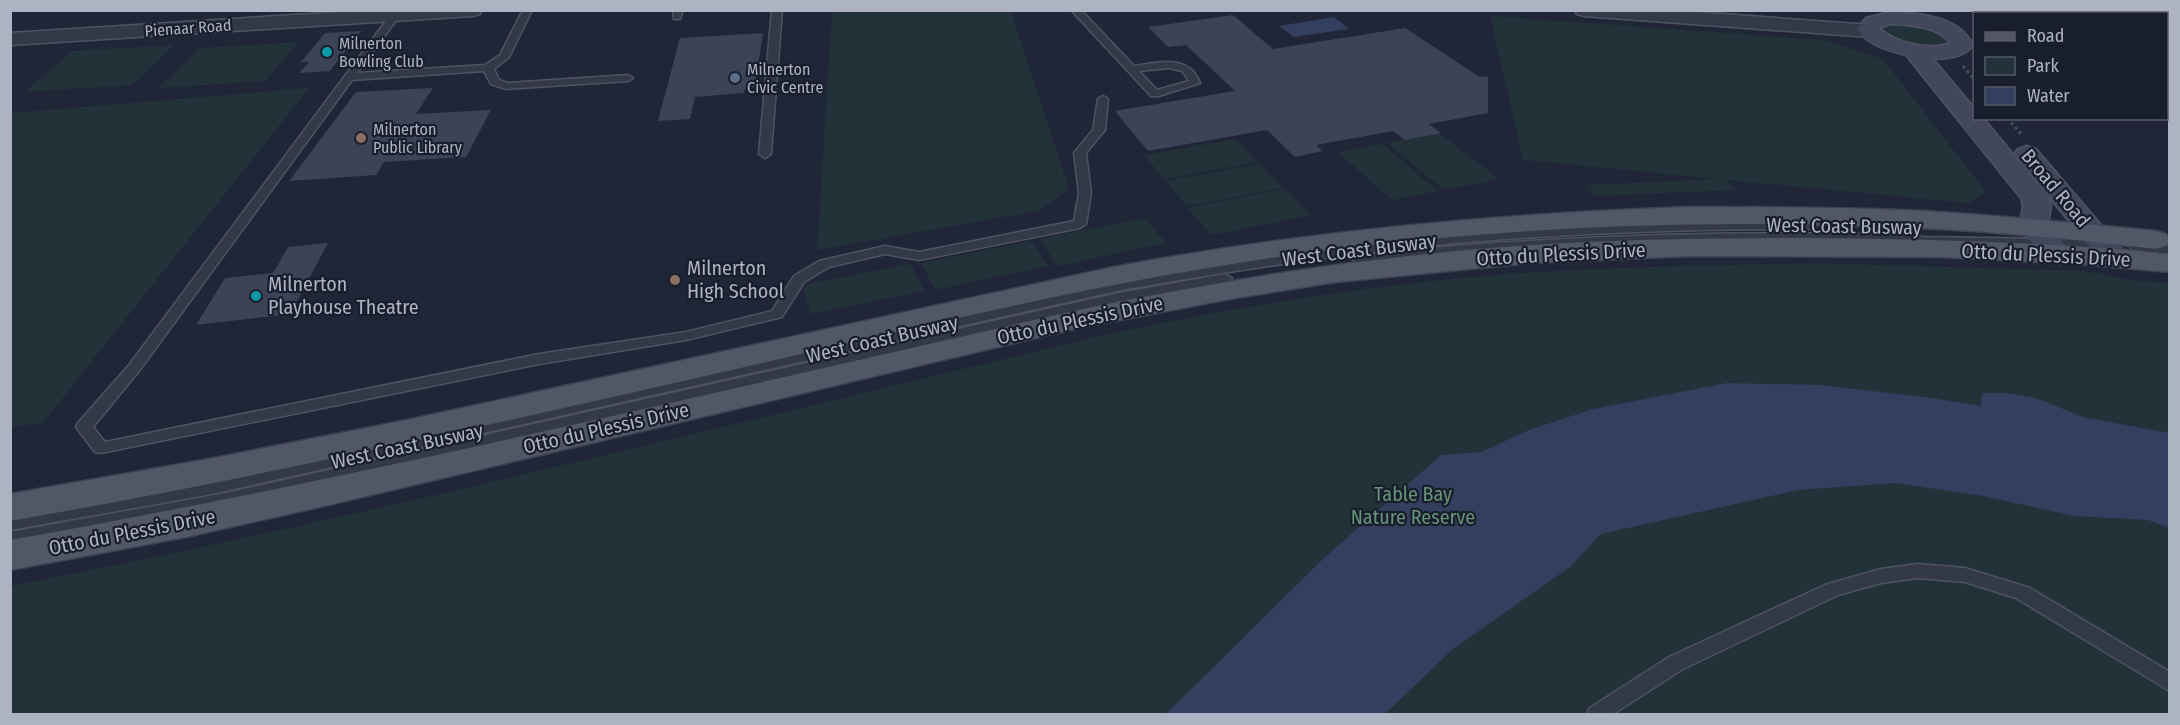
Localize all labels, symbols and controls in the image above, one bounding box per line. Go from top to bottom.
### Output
legend [1973,12,2168,120]
street label: Pienaar Road [144,15,232,41]
text: Road [2027,25,2064,47]
place label: Milnerton Bowling Club [339,34,424,71]
marker: Milnerton Bowling Club [320,45,334,59]
text: Park [2027,55,2060,77]
place label: Milnerton Civic Centre [747,60,823,97]
marker: Milnerton Civic Centre [728,71,742,85]
text: Water [2027,85,2070,107]
place label: Milnerton Public Library [373,120,463,157]
marker: Milnerton Public Library [354,131,368,145]
street label: Broad Road [2016,144,2096,232]
street label: West Coast Busway [1766,213,1922,239]
street label: West Coast Busway [1281,229,1437,271]
street label: Otto du Plessis Drive [1476,238,1646,270]
street label: Otto du Plessis Drive [1961,239,2131,271]
place label: Milnerton High School [687,256,784,303]
place label: Milnerton Playhouse Theatre [268,272,419,319]
marker: Milnerton High School [668,273,682,287]
marker: Milnerton Playhouse Theatre [249,289,263,303]
street label: Otto du Plessis Drive [995,291,1165,349]
street label: West Coast Busway [804,310,960,368]
street label: Otto du Plessis Drive [521,397,691,459]
street label: West Coast Busway [329,418,485,474]
park label: Table Bay Nature Reserve [1351,482,1475,529]
street label: Otto du Plessis Drive [47,504,217,560]

